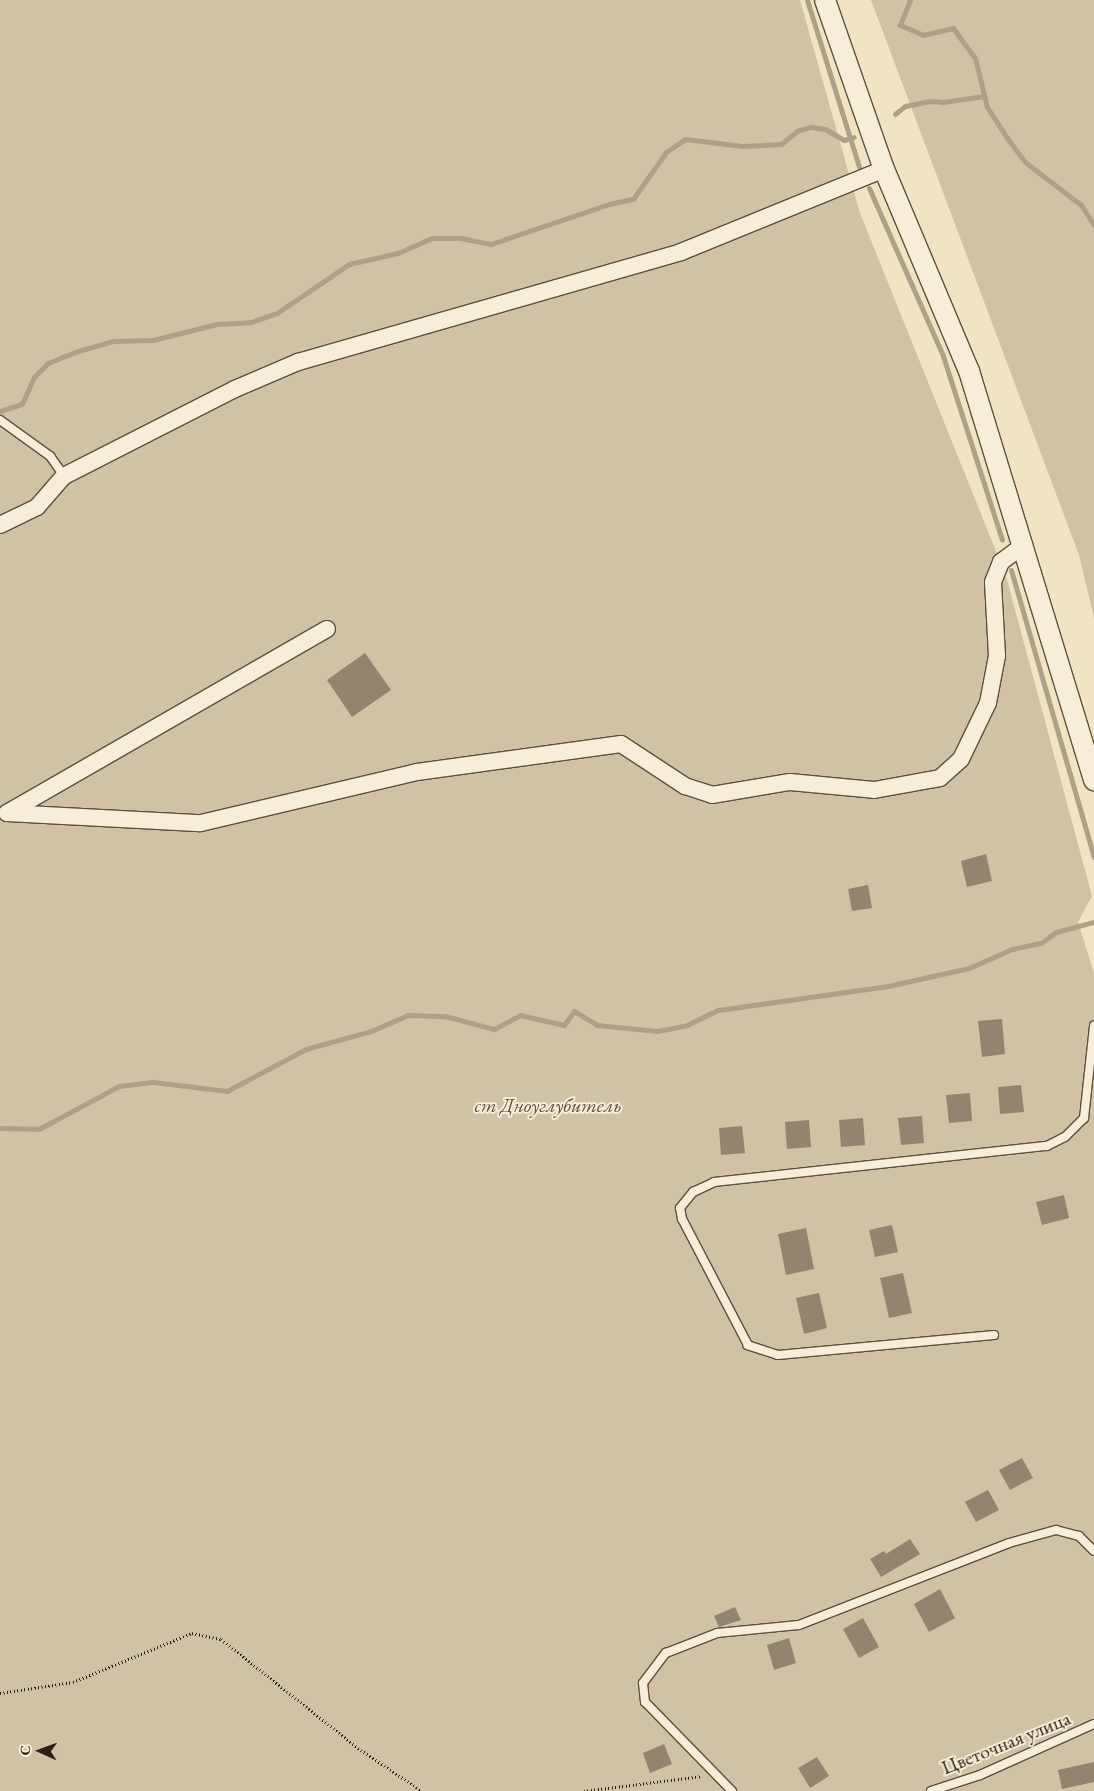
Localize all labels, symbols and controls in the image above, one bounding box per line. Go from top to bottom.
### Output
park label: ст Дноуглубитель [475,1093,621,1117]
street label: Цветочная улица [938,1706,1074,1780]
north arrow [15,1726,65,1776]
text: С [16,1745,34,1756]

